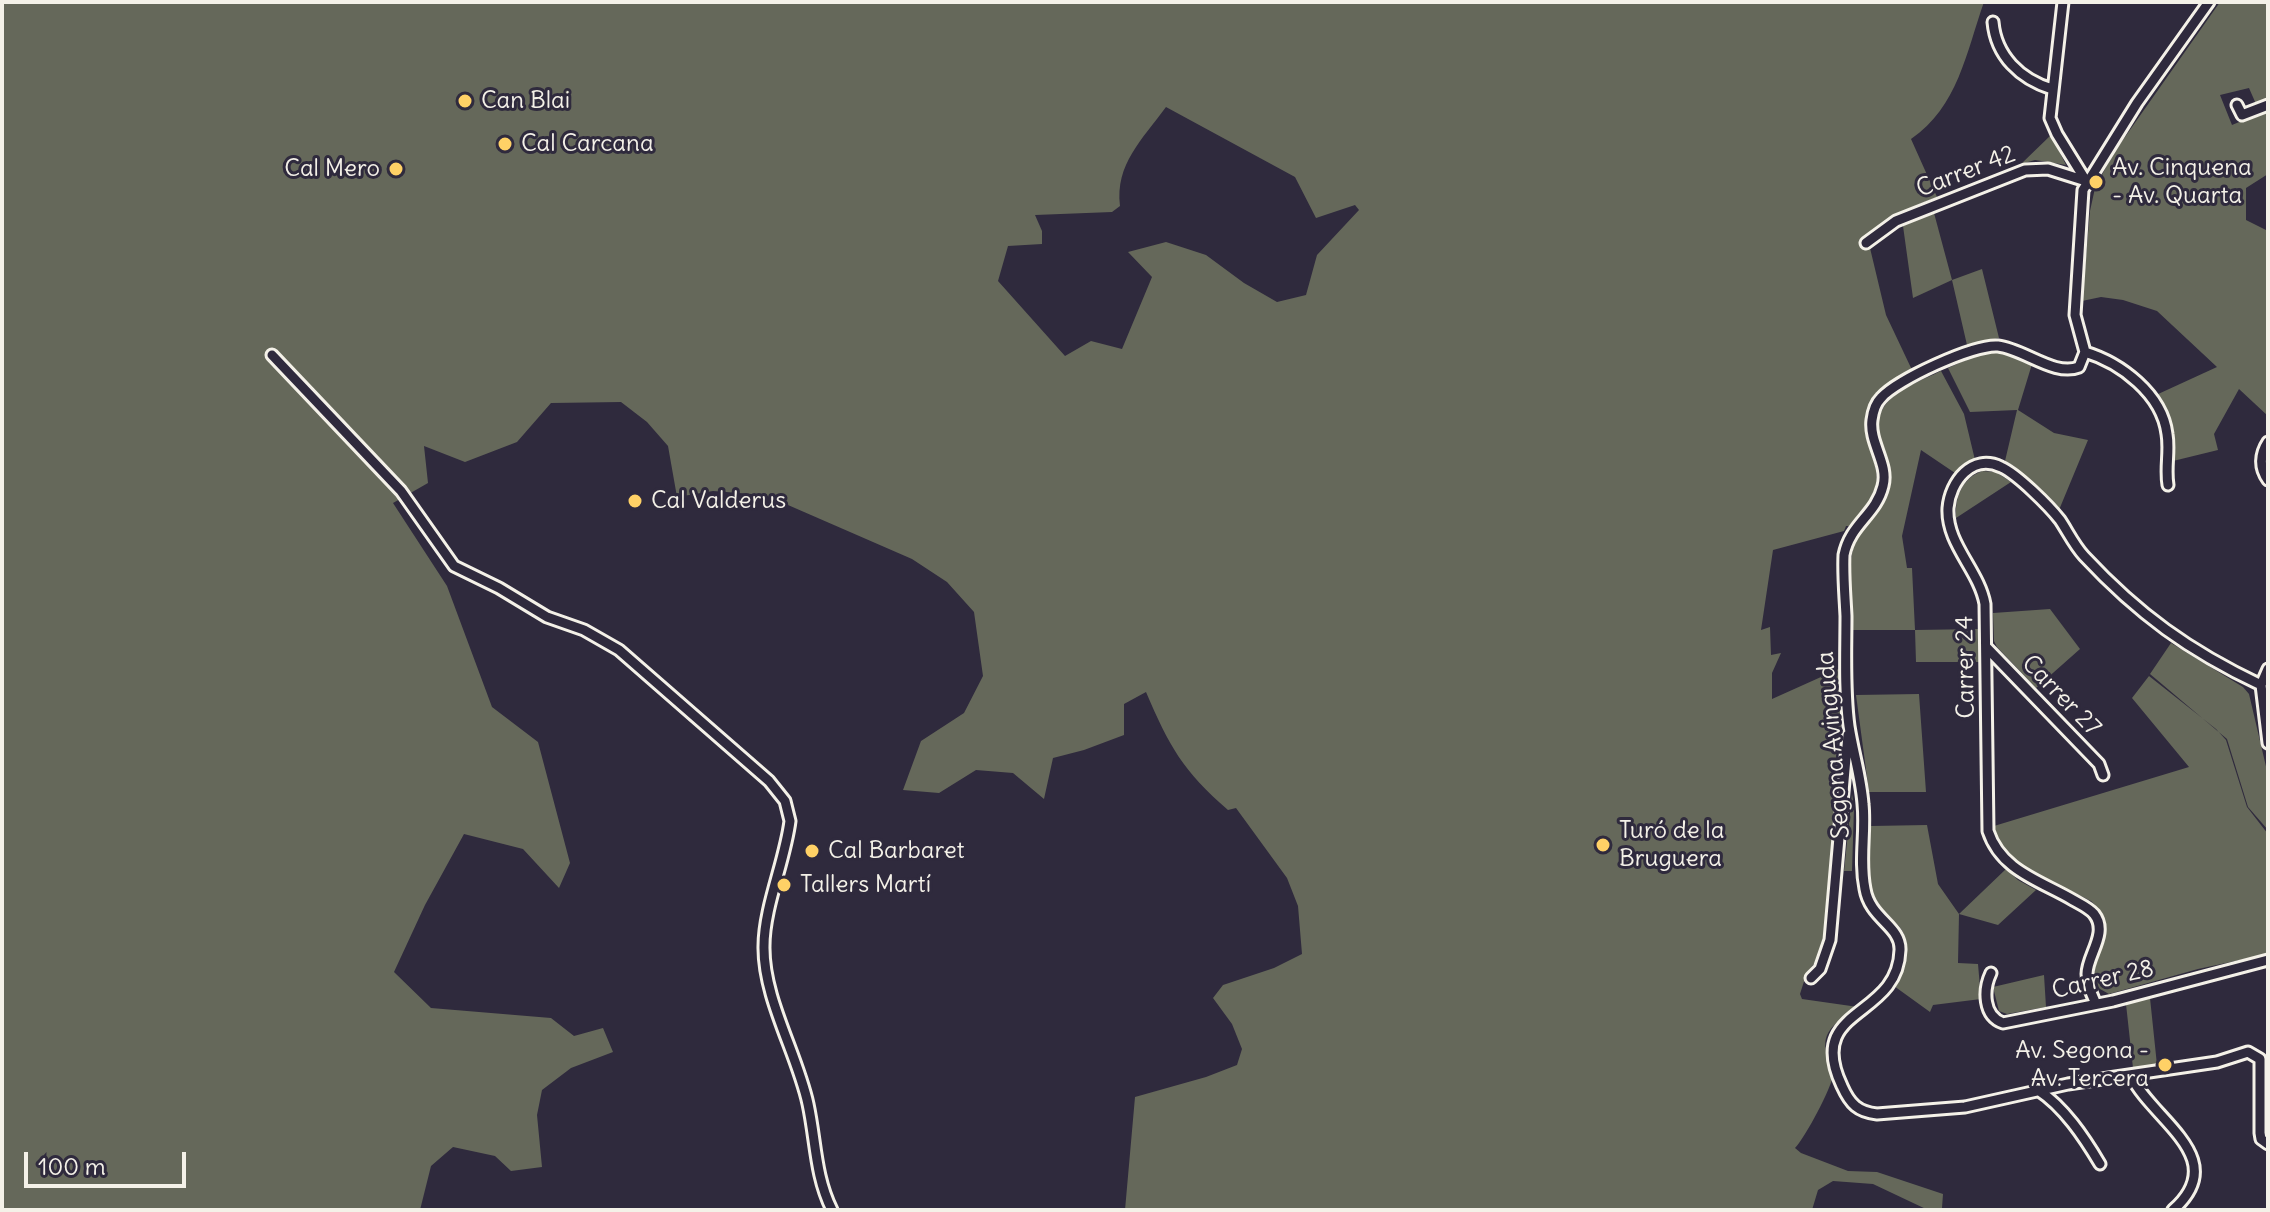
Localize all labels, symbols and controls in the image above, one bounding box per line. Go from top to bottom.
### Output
place label: Can Blai [481,87,570,115]
marker: Can Blai [456,92,474,110]
place label: Cal Carcana [521,130,654,158]
marker: Cal Carcana [496,135,514,153]
street label: Carrer 42 [1912,140,2020,204]
place label: Av. Cinquena - Av. Quarta [2112,154,2252,210]
place label: Cal Mero [284,155,380,183]
marker: Cal Mero [387,160,405,178]
marker: Av. Cinquena - Av. Quarta [2087,173,2105,191]
place label: Cal Valderus [651,487,786,515]
marker: Cal Valderus [626,492,644,510]
street label: Carrer 24 [1951,615,1981,719]
street label: Carrer 27 [2015,649,2107,743]
street label: Segona Avinguda [1811,650,1857,840]
place label: Turó de la Bruguera [1619,817,1724,873]
marker: Turó de la Bruguera [1594,836,1612,854]
place label: Cal Barbaret [828,837,965,865]
marker: Cal Barbaret [803,842,821,860]
place label: Tallers Martí [800,871,931,899]
marker: Tallers Martí [775,876,793,894]
street label: Carrer 28 [2049,954,2157,1006]
place label: Av. Segona - Av. Tercera [2015,1037,2149,1093]
marker: Av. Segona - Av. Tercera [2156,1056,2174,1074]
scale bar [28,1136,190,1186]
text: 100 m [38,1151,106,1181]

